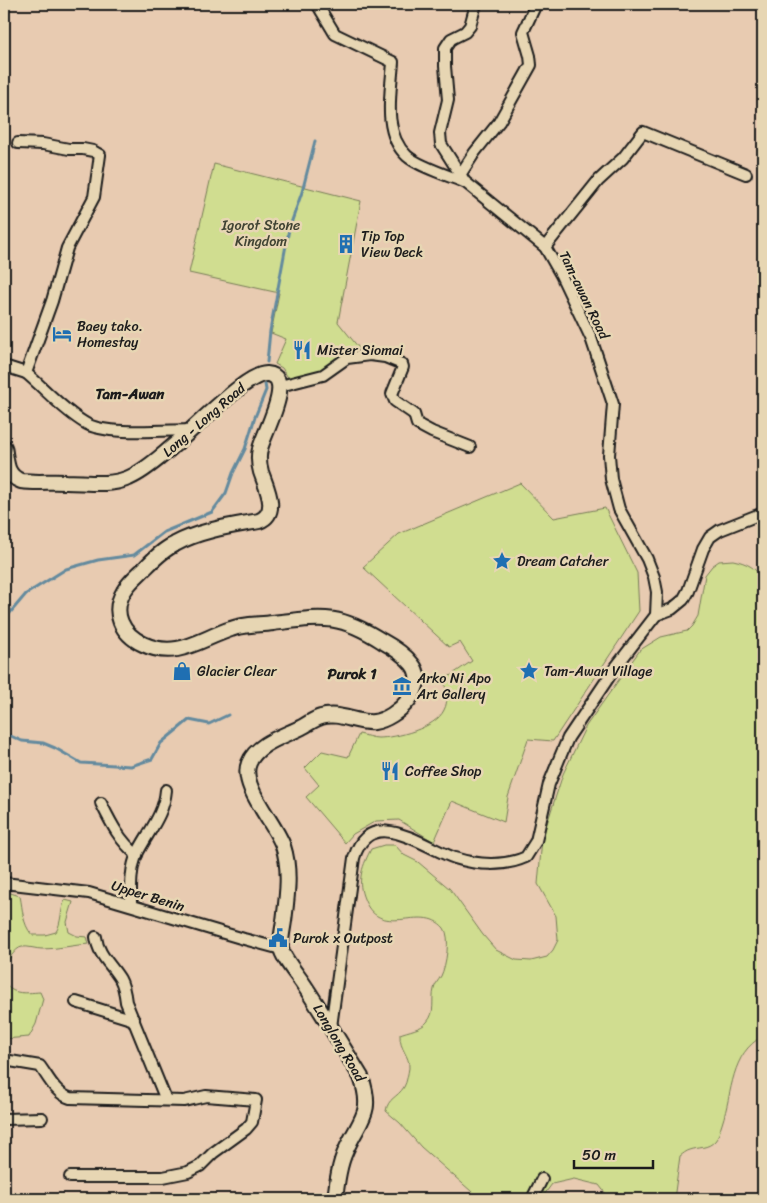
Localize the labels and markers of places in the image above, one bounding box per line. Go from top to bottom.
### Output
place label: Tip Top View Deck [361,224,423,265]
building icon: Tip Top View Deck [335,233,357,255]
place label: Baey tako. Homestay [77,314,143,355]
hotel icon: Baey tako. Homestay [51,323,73,345]
place label: Mister Siomai [317,338,404,363]
restaurant icon: Mister Siomai [291,339,313,361]
place label: Dream Catcher [517,549,610,574]
place icon: Dream Catcher [491,550,513,572]
place label: Glacier Clear [197,659,278,684]
place label: Tam-Awan Village [544,659,653,684]
shop icon: Glacier Clear [171,660,193,682]
place icon: Tam-Awan Village [518,660,540,682]
place label: Arko Ni Apo Art Gallery [416,666,491,707]
museum icon: Arko Ni Apo Art Gallery [391,675,413,697]
place label: Coffee Shop [405,759,482,784]
restaurant icon: Coffee Shop [379,760,401,782]
place label: Purok x Outpost [293,926,393,951]
public building icon: Purok x Outpost [267,927,289,949]

